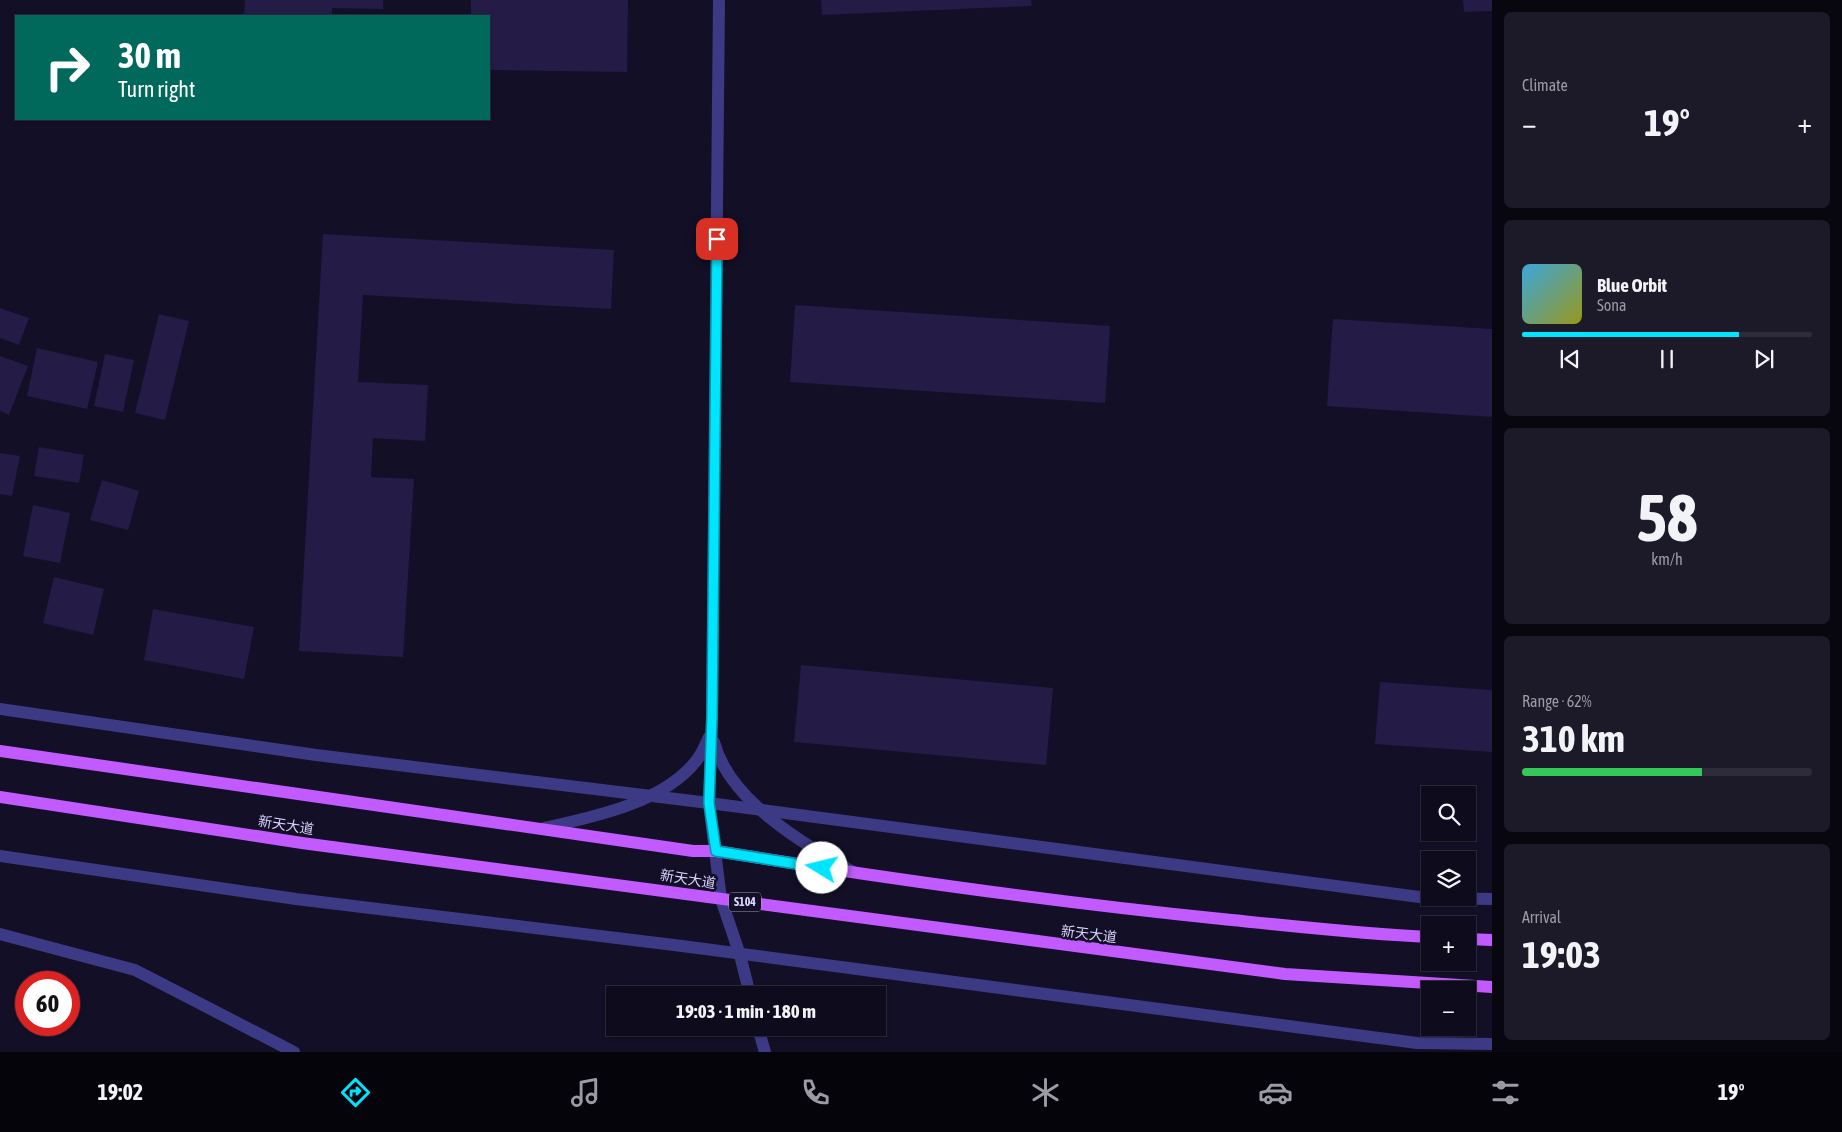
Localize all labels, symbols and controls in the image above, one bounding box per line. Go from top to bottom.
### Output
icon: right [35,35,100,100]
text: 30 m [118,35,181,75]
text: Turn right [118,76,195,102]
text: Climate [1522,76,1568,94]
text: 19° [1644,101,1690,144]
text: − [1522,107,1537,139]
text: + [1797,107,1812,139]
pin [696,218,738,260]
icon: arrive [703,225,731,253]
text: Blue Orbit [1597,274,1667,296]
text: Sona [1597,296,1626,314]
icon: previous [1556,345,1584,373]
icon: pause [1653,345,1681,373]
icon: next [1750,345,1778,373]
text: 58 [1636,480,1698,555]
text: km/h [1651,550,1683,568]
text: Range · 62% [1522,692,1592,710]
text: 310 km [1522,717,1625,760]
map controls [1421,786,1476,1036]
button: search [1421,786,1476,841]
street label: 新天大道 [257,813,315,837]
position arrow [795,841,847,893]
button: layers [1421,851,1476,906]
street label: 新天大道 [659,867,717,891]
road number: S104 [729,892,761,912]
text: Arrival [1522,908,1561,926]
button: + [1421,916,1476,971]
street label: 新天大道 [1060,923,1118,945]
text: 19:03 [1522,933,1601,976]
speed limit sign: 60 [15,971,80,1036]
button: − [1421,981,1476,1036]
text: 19:03 · 1 min · 180 m [676,1000,816,1022]
icon: directions [338,1075,373,1110]
icon: music [568,1075,603,1110]
icon: phone [798,1075,833,1110]
icon: climate [1028,1075,1063,1110]
icon: car [1258,1075,1293,1110]
icon: filters [1488,1075,1523,1110]
text: 19:02 [97,1079,143,1105]
text: 19° [1718,1079,1745,1105]

